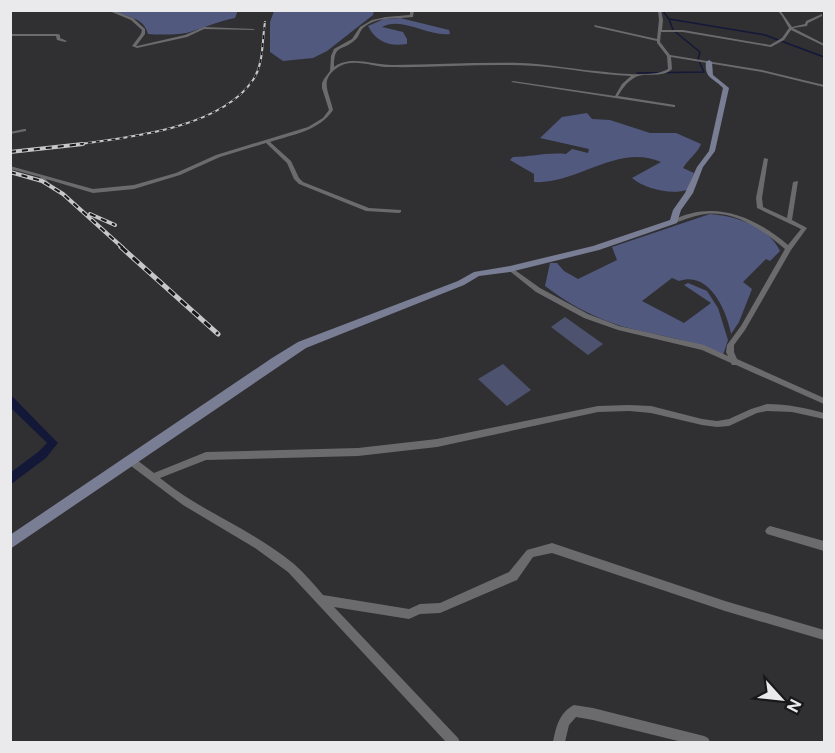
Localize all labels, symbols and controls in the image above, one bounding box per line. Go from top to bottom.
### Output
north arrow [751,669,811,729]
text: N [783,696,805,715]

